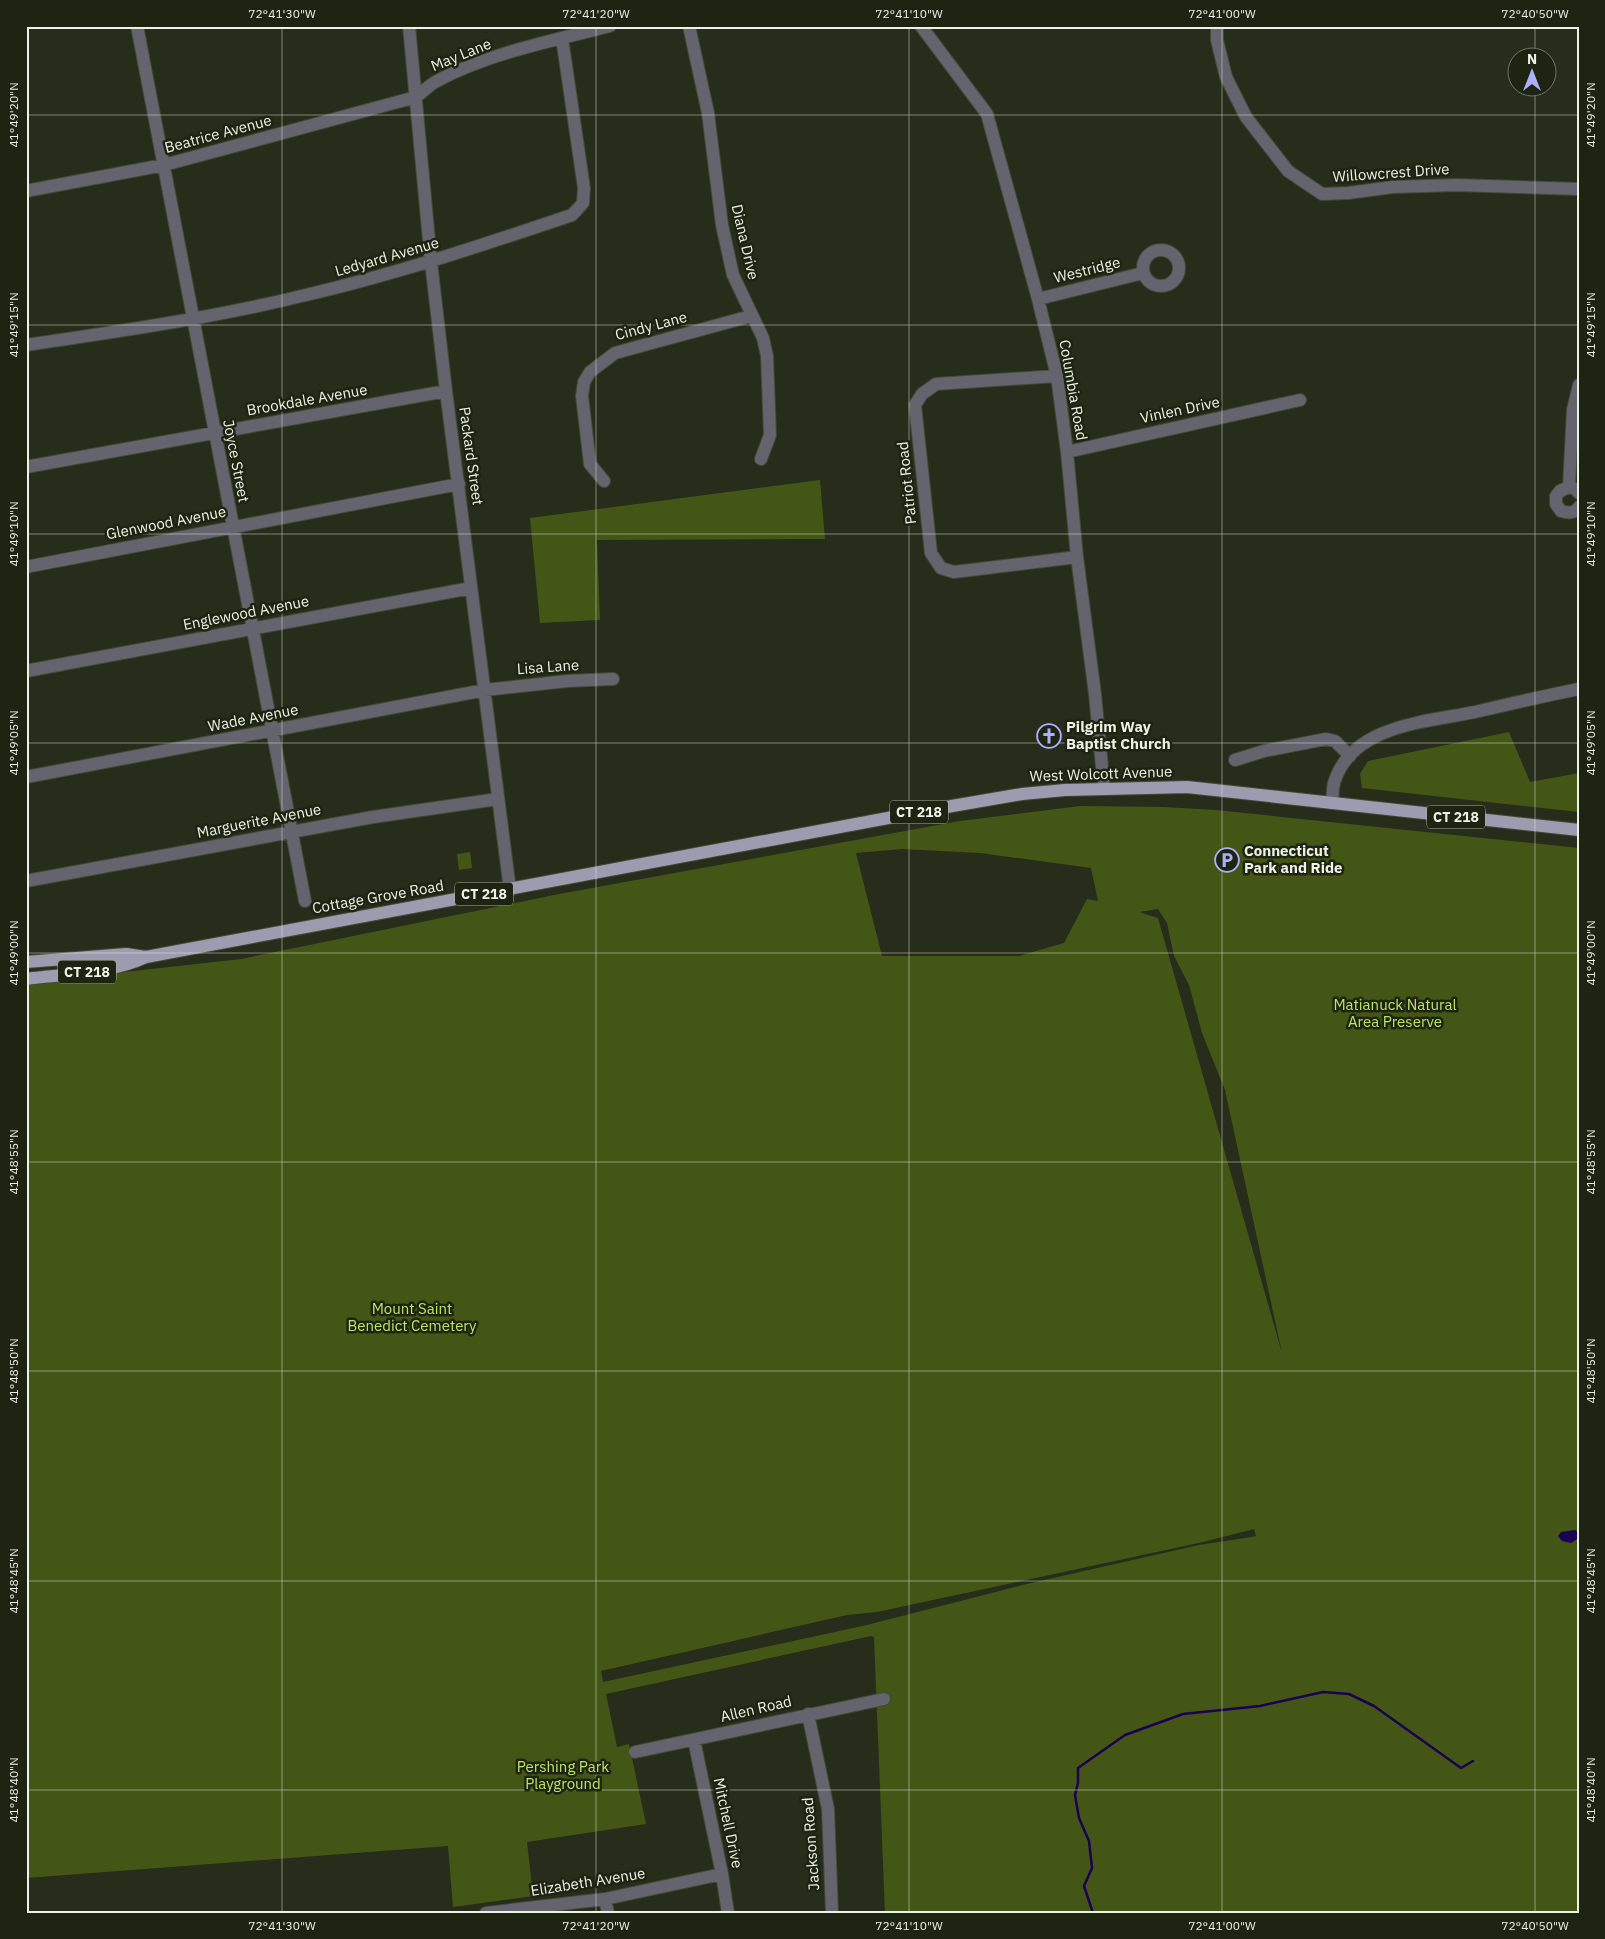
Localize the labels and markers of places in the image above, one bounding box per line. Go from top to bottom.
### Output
place label: Pilgrim Way Baptist Church [1066,717,1171,753]
church icon: Pilgrim Way Baptist Church [1036,723,1062,749]
place label: Connecticut Park and Ride [1244,841,1343,877]
parking icon: Connecticut Park and Ride [1214,847,1240,873]

